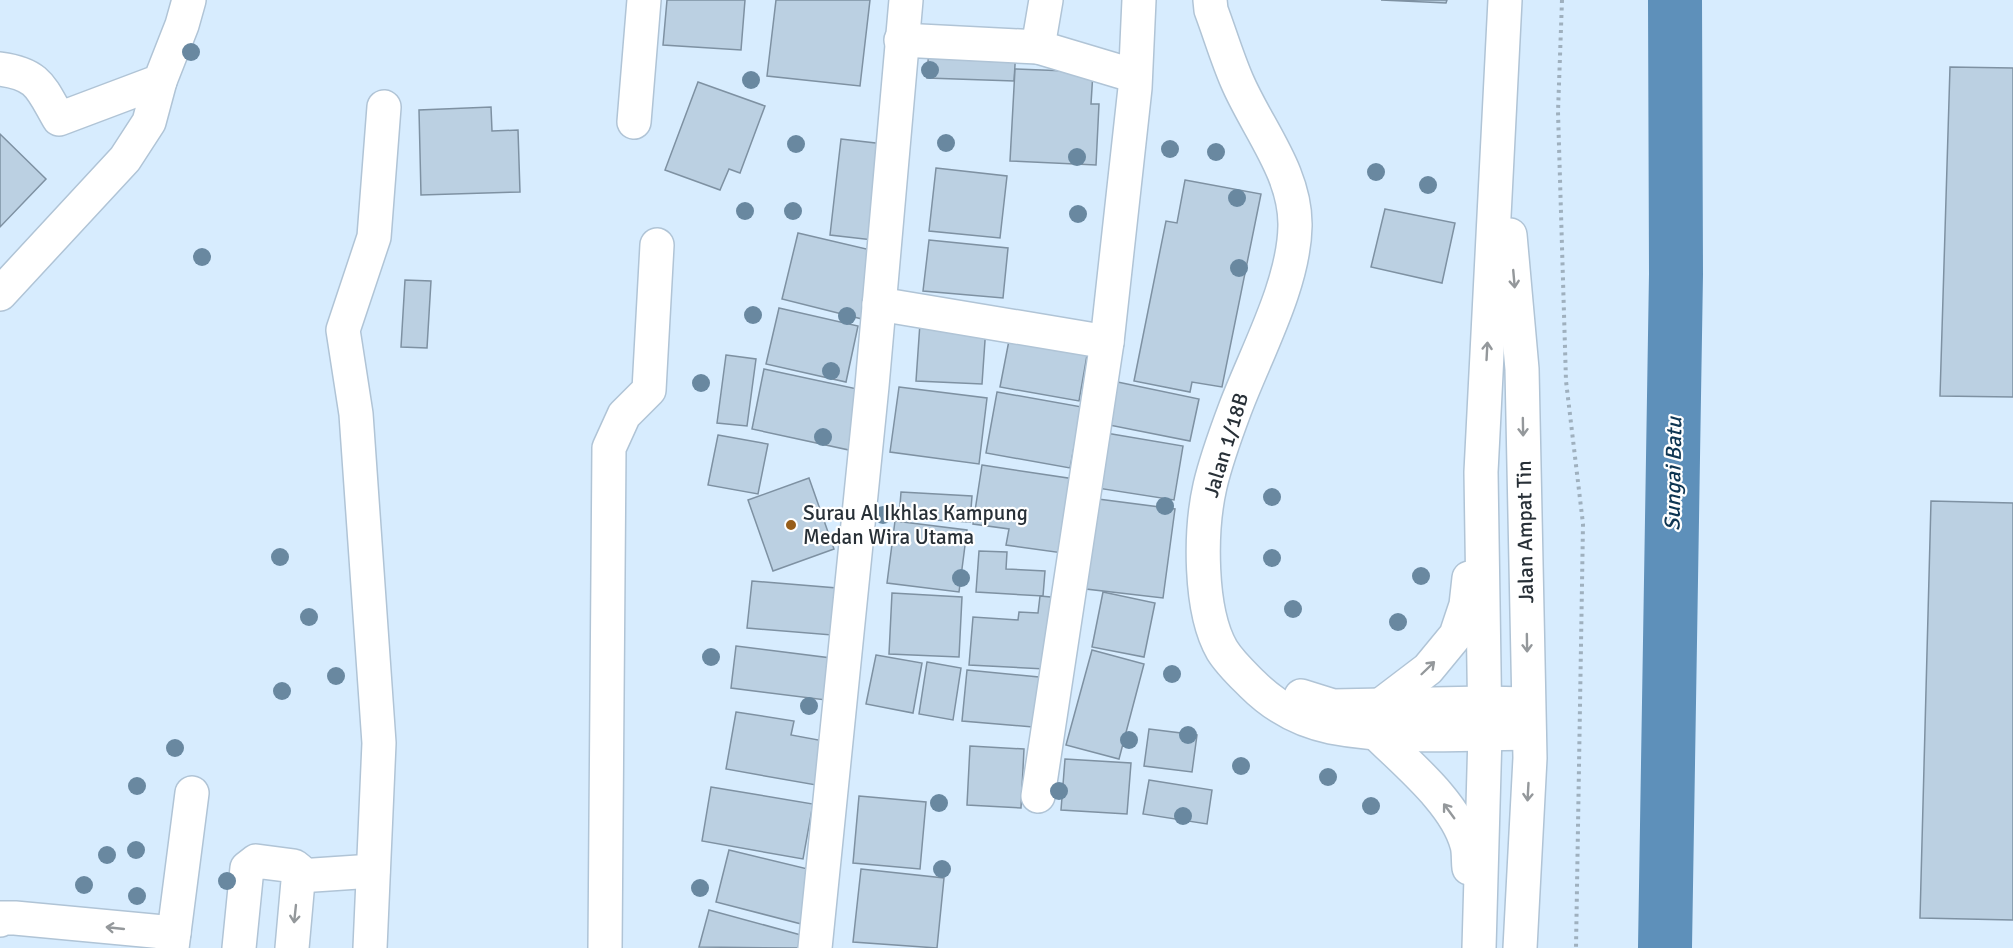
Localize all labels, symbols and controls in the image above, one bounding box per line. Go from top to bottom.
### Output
one-way arrow [1509,269,1520,289]
one-way arrow [1482,341,1493,361]
street label: Jalan 1/18B [1198,390,1254,500]
water label: Sungai Batu [1659,415,1688,531]
one-way arrow [1517,417,1529,437]
street label: Jalan Ampat Tin [1511,460,1539,604]
place label: Surau Al Ikhlas Kampung Medan Wira Utama [803,500,1028,550]
marker: Surau Al Ikhlas Kampung Medan Wira Utama [784,518,798,532]
one-way arrow [1522,633,1533,653]
one-way arrow [1420,661,1435,675]
one-way arrow [1522,781,1533,801]
one-way arrow [1442,803,1455,819]
one-way arrow [290,903,301,923]
one-way arrow [106,922,126,933]

